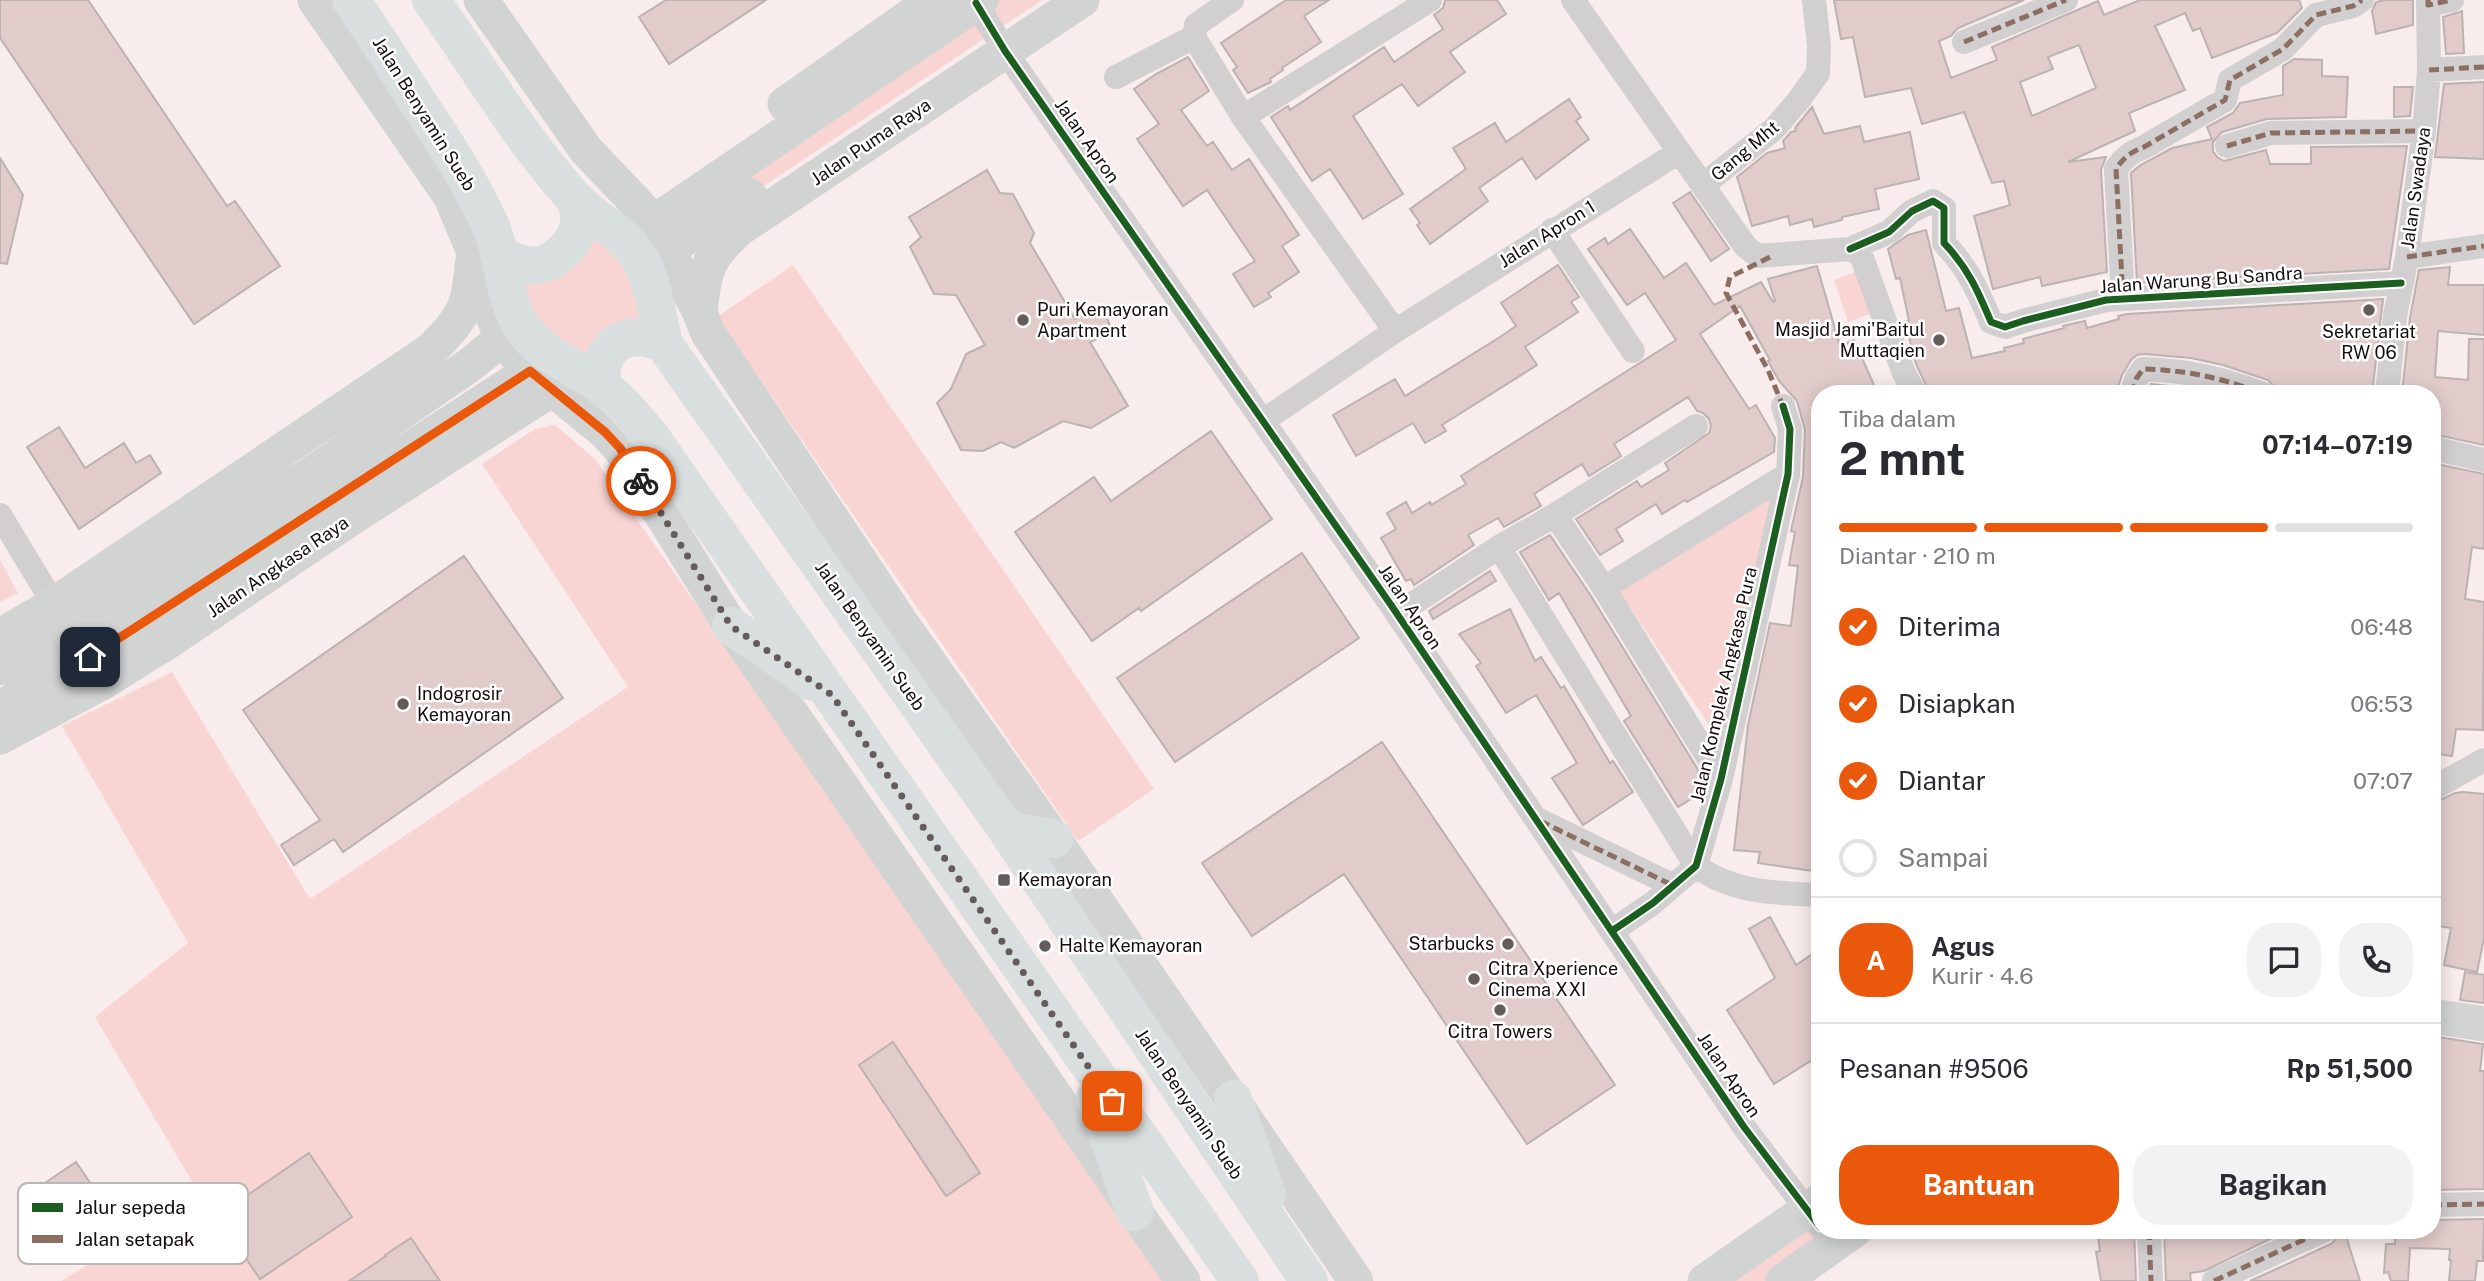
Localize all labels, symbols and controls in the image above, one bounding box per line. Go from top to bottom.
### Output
street label: Jalan Benyamin Sueb [369,33,480,194]
street label: Jalan Puma Raya [807,94,935,189]
street label: Jalan Apron [1051,95,1124,187]
street label: Gang Mht [1707,116,1783,185]
street label: Jalan Swadaya [2397,126,2434,250]
street label: Jalan Apron 1 [1495,196,1599,272]
street label: Jalan Warung Bu Sandra [2099,262,2303,297]
place label: Puri Kemayoran Apartment [1037,299,1169,341]
marker: Sekretariat RW 06 [2361,302,2377,318]
marker: Puri Kemayoran Apartment [1015,312,1031,328]
place label: Masjid Jami'Baitul Muttaqien [1775,319,1925,361]
place label: Sekretariat RW 06 [2322,321,2416,363]
marker: Masjid Jami'Baitul Muttaqien [1931,332,1947,348]
text: Tiba dalam [1839,405,1956,432]
text: 07:14–07:19 [2262,429,2413,460]
text: 2 mnt [1839,431,1965,485]
courier [606,446,676,516]
icon: bike [622,462,660,500]
street label: Jalan Angkasa Raya [203,512,352,622]
text: Diantar · 210 m [1839,542,1996,569]
street label: Jalan Benyamin Sueb [811,557,930,714]
street label: Jalan Apron [1374,560,1447,653]
street label: Jalan Komplek Angkasa Pura [1686,565,1761,805]
icon: check [1839,608,1877,646]
text: Diterima [1898,611,2001,642]
text: 06:48 [2350,613,2413,640]
pin [60,627,120,687]
icon: home [71,638,109,676]
place label: Indogrosir Kemayoran [417,683,511,725]
icon: check [1839,685,1877,723]
text: Disiapkan [1898,688,2016,719]
text: 06:53 [2350,690,2413,717]
marker: Indogrosir Kemayoran [395,696,411,712]
icon: check [1839,762,1877,800]
text: Diantar [1898,765,1986,796]
text: 07:07 [2353,767,2413,794]
text: Sampai [1898,842,1988,873]
place label: Kemayoran [1018,869,1112,890]
marker: Kemayoran [996,872,1012,888]
button: chat [2247,923,2321,997]
button: phone [2339,923,2413,997]
text: Agus [1931,931,1995,962]
place label: Starbucks [1409,933,1494,954]
place label: Halte Kemayoran [1059,935,1203,956]
marker: Starbucks [1500,936,1516,952]
marker: Halte Kemayoran [1037,938,1053,954]
text: A [1867,945,1885,976]
place label: Citra Xperience Cinema XXI [1488,958,1618,1000]
text: Kurir · 4.6 [1931,962,2034,989]
marker: Citra Xperience Cinema XXI [1466,971,1482,987]
marker: Citra Towers [1492,1002,1508,1018]
place label: Citra Towers [1448,1021,1552,1042]
street label: Jalan Benyamin Sueb [1131,1024,1248,1183]
street label: Jalan Apron [1693,1028,1766,1121]
text: Pesanan #9506 [1839,1053,2029,1084]
text: Rp 51,500 [2287,1053,2413,1084]
pin [1082,1071,1142,1131]
icon: bag [1093,1082,1131,1120]
button: Bantuan [1839,1145,2119,1225]
button: Bagikan [2133,1145,2413,1225]
legend [18,1183,248,1264]
text: Jalur sepeda [75,1196,186,1218]
text: Jalan setapak [75,1228,195,1250]

